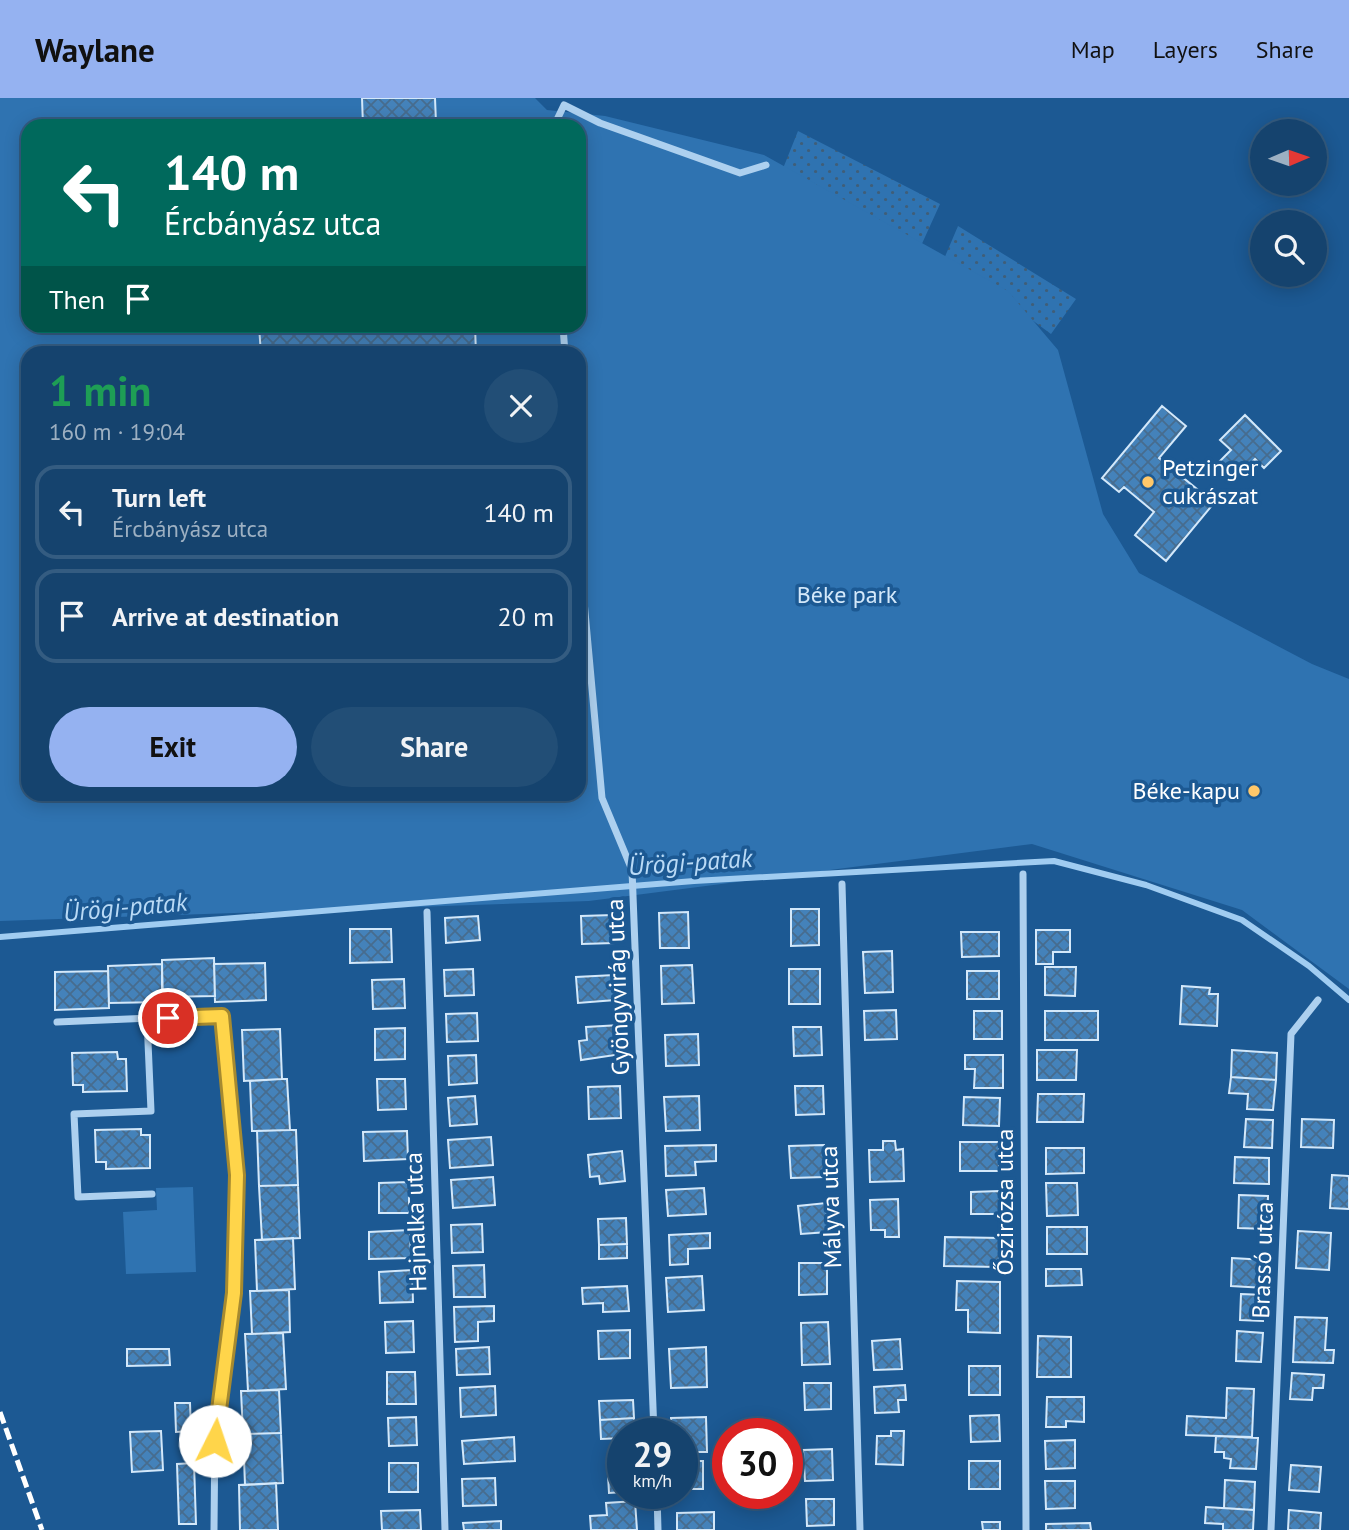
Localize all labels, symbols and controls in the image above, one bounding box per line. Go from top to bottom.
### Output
text: Waylane [35,28,155,71]
text: Map [1071,34,1115,65]
text: Layers [1153,34,1218,65]
text: Share [1256,34,1314,65]
north arrow [1250,119,1326,196]
map controls [1250,119,1327,287]
text: 140 m [164,140,299,204]
icon: left [49,147,140,238]
text: Ércbányász utca [164,202,381,244]
button: search [1250,210,1327,287]
icon: arrive [119,280,157,318]
text: Then [49,283,105,316]
text: 1 min [49,363,151,418]
button: close [484,369,558,443]
text: 160 m · 19:04 [49,417,185,446]
place label: Petzinger cukrászat [1162,452,1258,511]
marker: Petzinger cukrászat [1140,474,1156,490]
text: Turn left [112,481,206,514]
icon: left [53,493,91,531]
text: 140 m [483,496,554,529]
text: Ércbányász utca [112,514,268,543]
park label: Béke park [797,579,898,610]
icon: arrive [53,597,91,635]
text: Arrive at destination [112,600,339,633]
text: 20 m [498,600,554,633]
button: Exit [49,707,297,787]
button: Share [311,707,558,787]
place label: Béke-kapu [1132,775,1240,806]
marker: Béke-kapu [1246,783,1262,799]
water label: Ürögi-patak [627,841,755,882]
water label: Ürögi-patak [61,885,190,928]
street label: Gyöngyvirág utca [599,898,636,1076]
pin [138,988,198,1048]
icon: arrive [149,999,187,1037]
street label: Őszirózsa utca [989,1129,1020,1276]
street label: Mályva utca [813,1145,848,1269]
street label: Hajnalka utca [398,1152,433,1292]
street label: Brassó utca [1245,1201,1280,1319]
position arrow [178,1404,252,1478]
speed limit sign: 30 [712,1418,803,1509]
text: 29 [633,1431,672,1477]
text: km/h [633,1469,672,1492]

